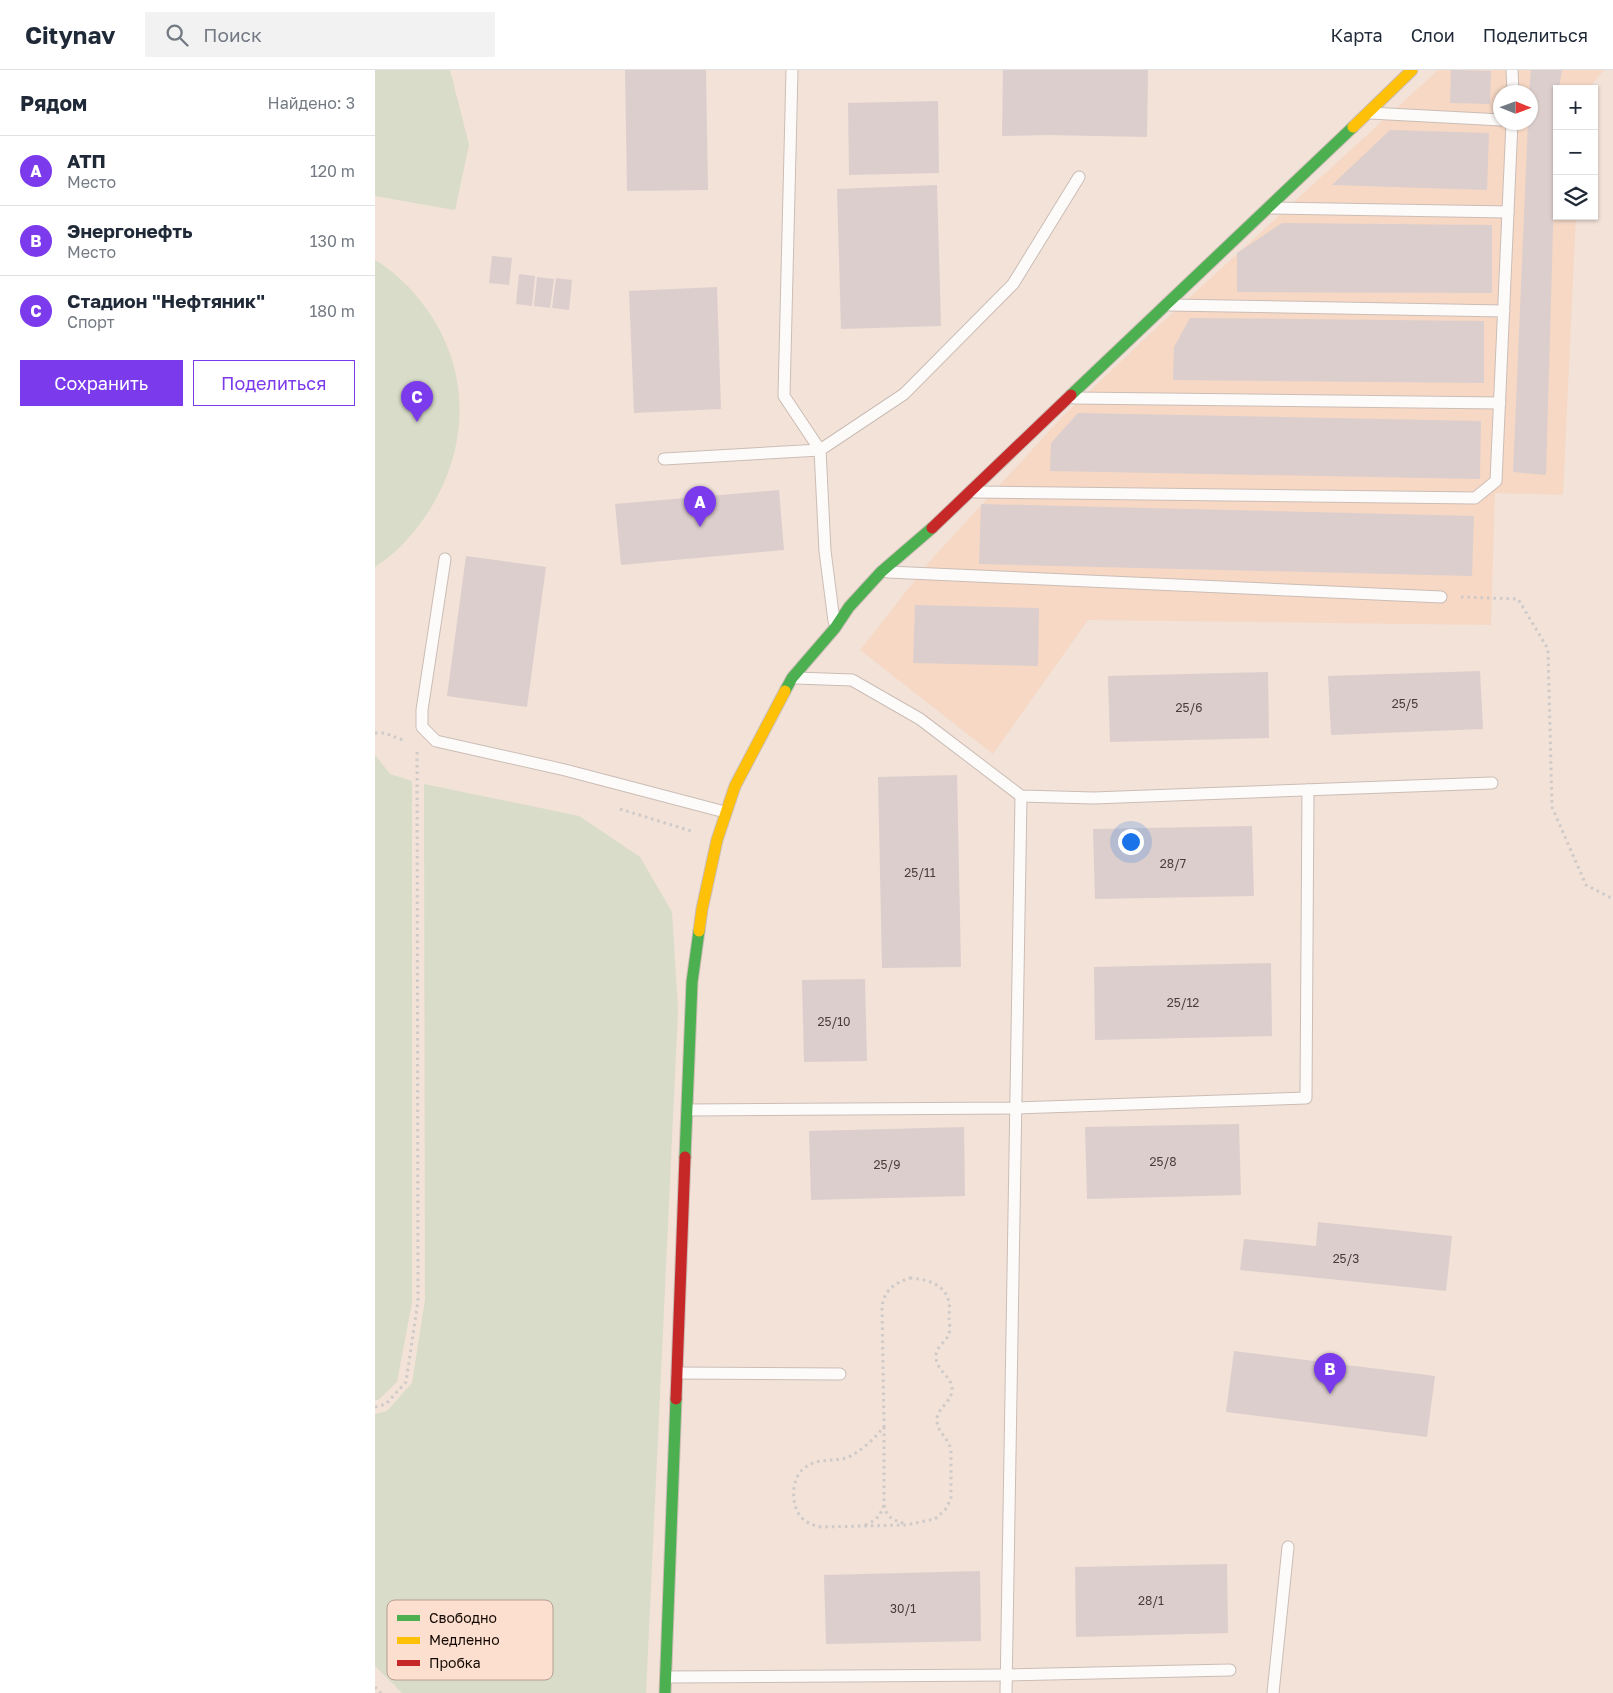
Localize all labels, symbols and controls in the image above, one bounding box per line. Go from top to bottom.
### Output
search box [145,12,495,57]
text: Citynav [25,20,115,49]
icon: search [163,21,191,49]
text: Поиск [203,23,262,46]
text: Карта [1331,24,1383,46]
text: Слои [1411,24,1455,46]
text: Поделиться [1483,24,1588,46]
north arrow [1493,85,1538,130]
map controls [1553,85,1598,220]
button: + [1553,85,1598,130]
text: Рядом [20,90,87,116]
text: Найдено: 3 [268,93,355,113]
button: − [1553,130,1598,175]
text: АТП [67,149,106,172]
text: A [30,161,42,181]
text: 120 m [310,161,355,181]
text: Место [67,172,116,192]
button: layers [1553,175,1598,220]
text: Энергонефть [67,219,193,242]
text: B [30,231,42,251]
text: 130 m [310,231,355,251]
text: Место [67,242,116,262]
text: Стадион "Нефтяник" [67,289,265,312]
text: C [30,301,42,321]
text: 180 m [309,301,355,321]
text: Спорт [67,312,115,332]
button: Сохранить [20,360,183,406]
button: Поделиться [193,360,355,406]
pin: C [401,381,433,422]
pin: A [684,486,716,527]
house number: 25/5 [1392,696,1418,711]
house number: 25/6 [1176,700,1202,715]
your location [1118,829,1144,855]
house number: 28/7 [1160,856,1186,871]
house number: 25/11 [904,865,936,880]
house number: 25/12 [1167,995,1199,1010]
house number: 25/10 [818,1014,850,1029]
house number: 25/8 [1149,1154,1177,1169]
house number: 25/9 [874,1157,900,1172]
house number: 25/3 [1333,1251,1359,1266]
pin: B [1314,1353,1346,1394]
house number: 28/1 [1138,1593,1164,1608]
legend [387,1600,553,1680]
house number: 30/1 [890,1601,916,1616]
text: Свободно [429,1609,497,1626]
text: Медленно [429,1631,500,1648]
text: Пробка [429,1654,481,1671]

